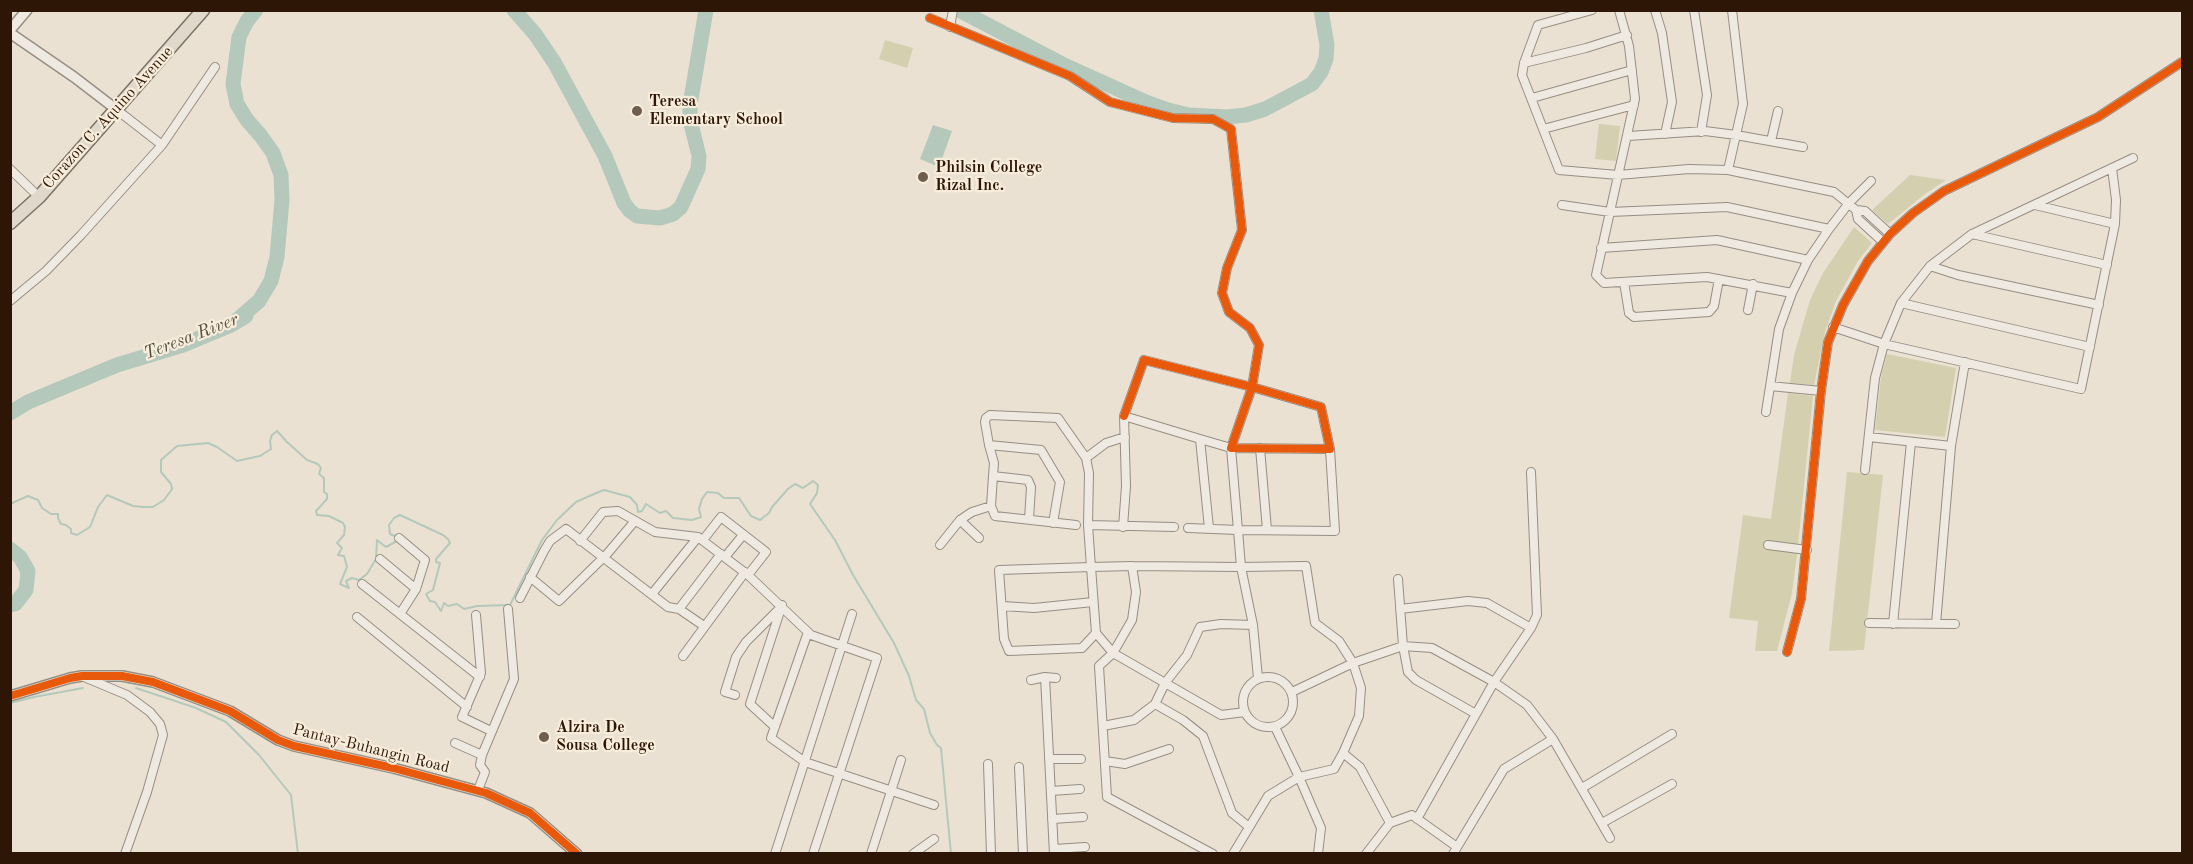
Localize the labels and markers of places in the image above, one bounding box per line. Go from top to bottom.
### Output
place label: Teresa Elementary School [649,92,783,130]
marker: Teresa Elementary School [630,104,644,118]
place label: Philsin College Rizal Inc. [935,158,1042,196]
marker: Philsin College Rizal Inc. [916,170,930,184]
place label: Alzira De Sousa College [556,718,655,756]
marker: Alzira De Sousa College [537,730,551,744]

